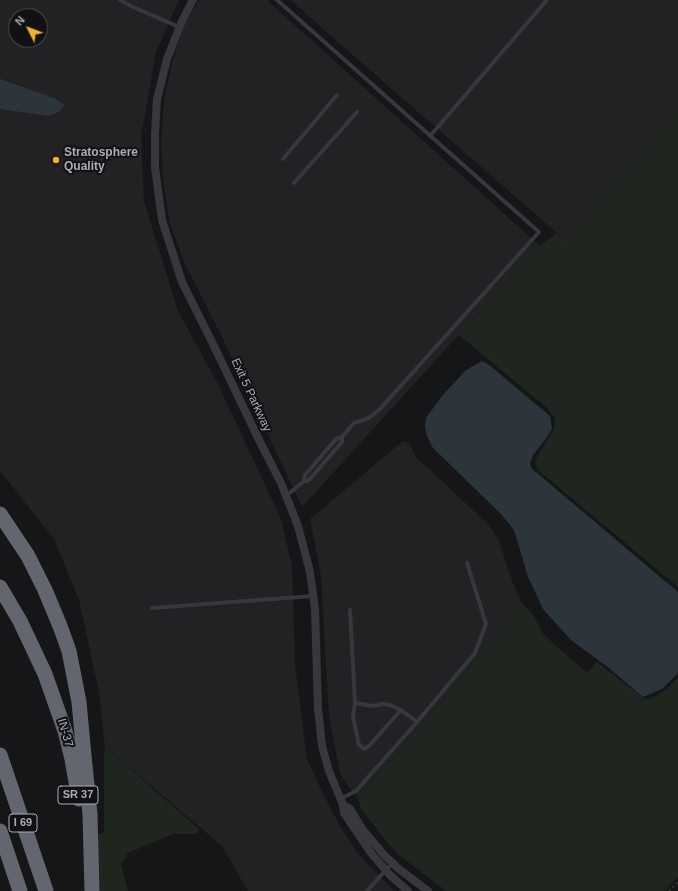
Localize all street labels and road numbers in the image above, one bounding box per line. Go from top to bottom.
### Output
street label: Exit 5 Parkway [228,356,274,434]
street label: IN-37 [54,717,76,749]
road number: SR 37 [58,786,98,804]
road number: I 69 [9,814,37,832]

